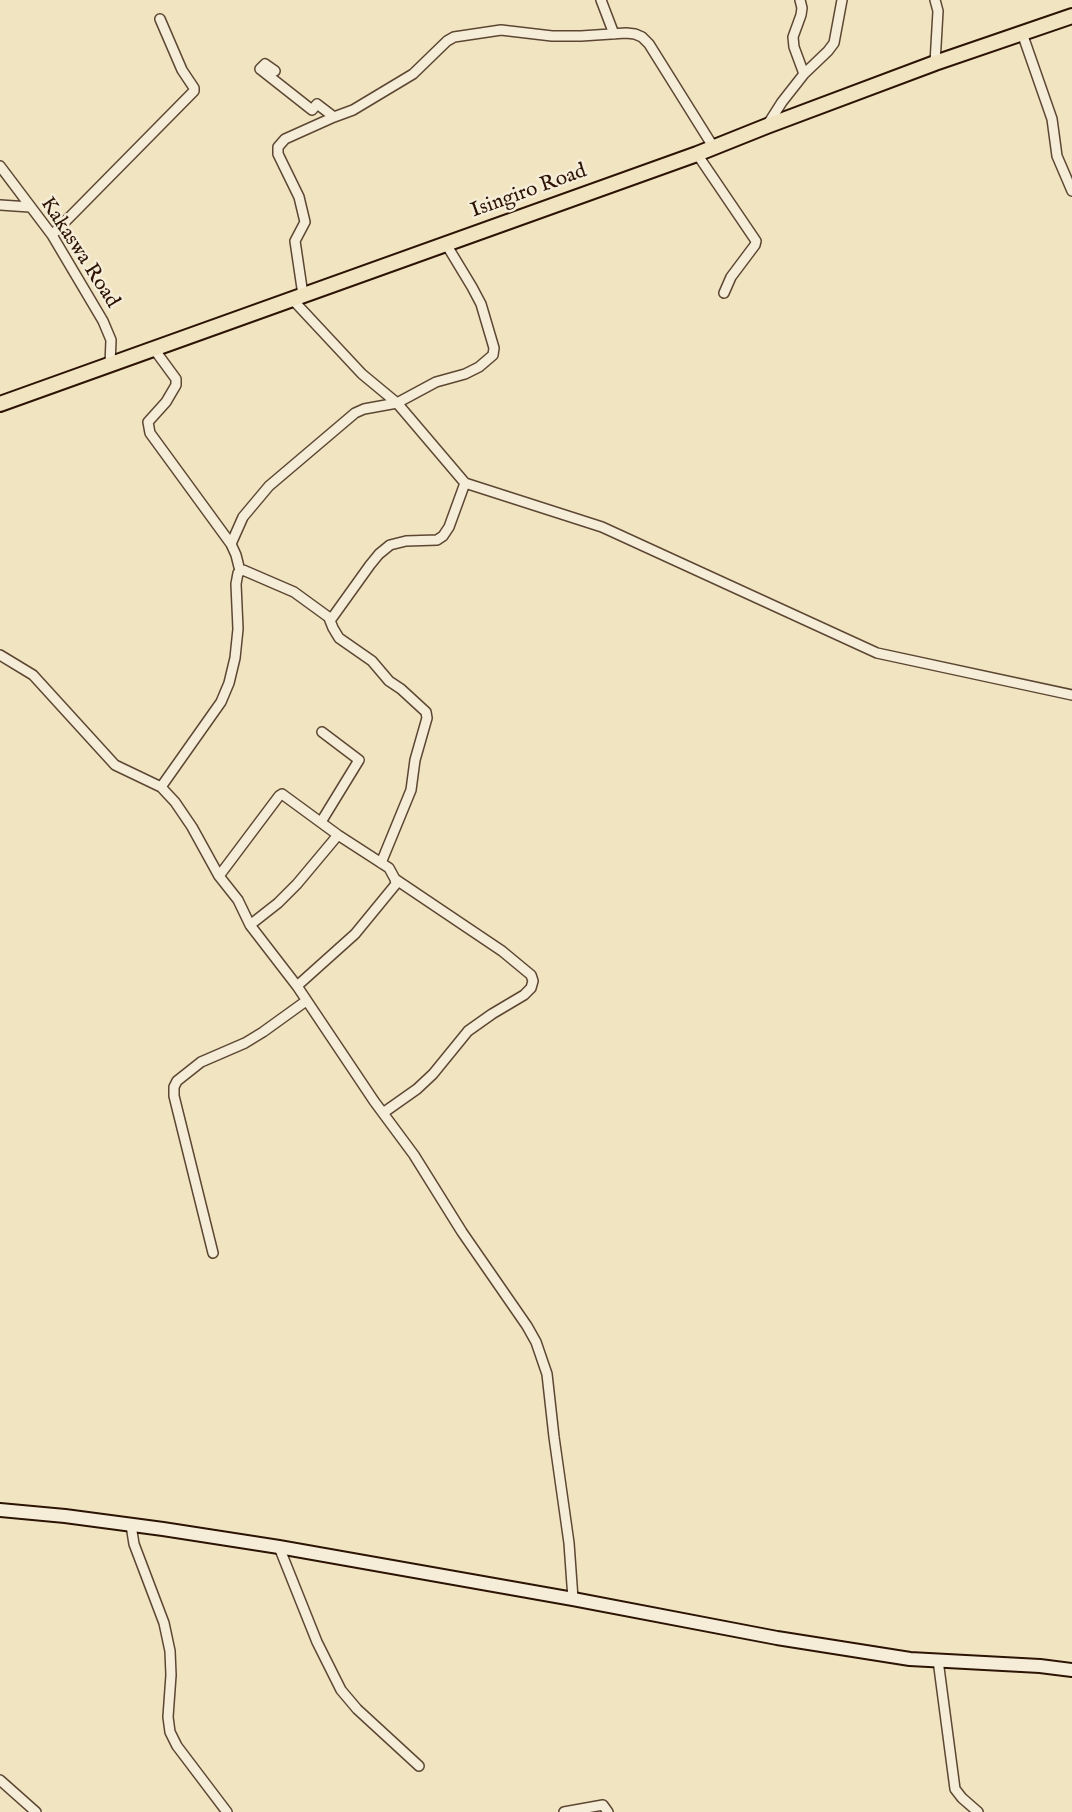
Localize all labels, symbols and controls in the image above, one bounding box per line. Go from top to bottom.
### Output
street label: Isingiro Road [468,159,590,225]
street label: Kakaswa Road [34,193,124,313]

